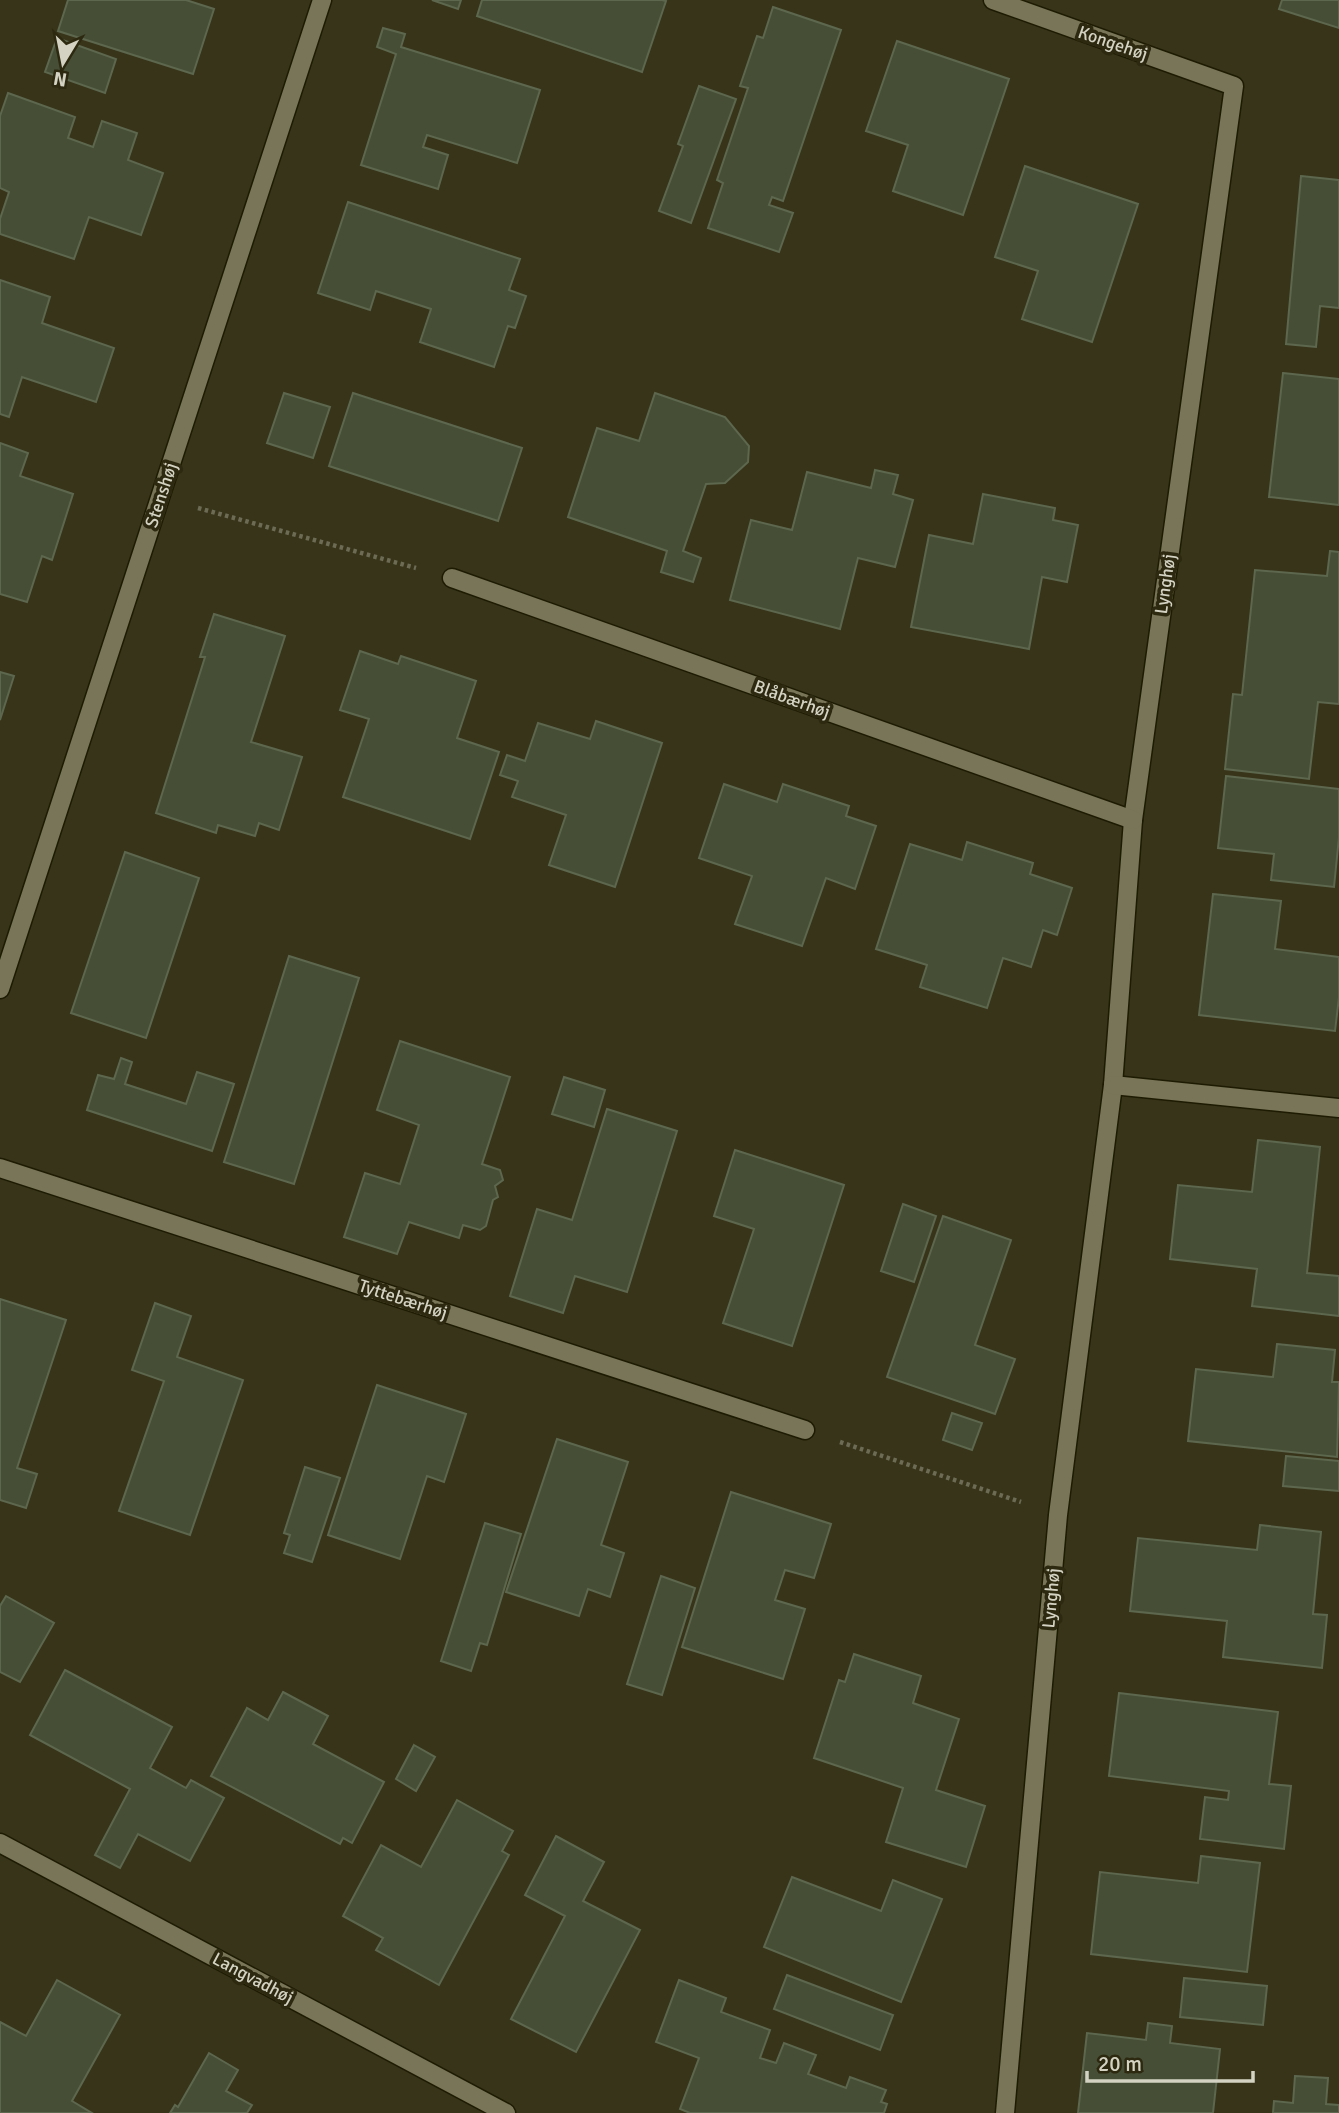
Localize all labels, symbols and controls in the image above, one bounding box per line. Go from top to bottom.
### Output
street label: Kongehøj [1075,21,1151,65]
north arrow [28,28,98,98]
text: N [52,66,69,92]
street label: Stenshøj [140,460,182,530]
street label: Lynghøj [1150,553,1180,615]
street label: Blåbærhøj [751,675,833,723]
street label: Tyttebærhøj [356,1274,450,1324]
street label: Lynghøj [1037,1567,1065,1629]
street label: Langvadhøj [209,1947,297,2009]
scale bar [1087,2039,1253,2084]
text: 20 m [1098,2051,1142,2077]

